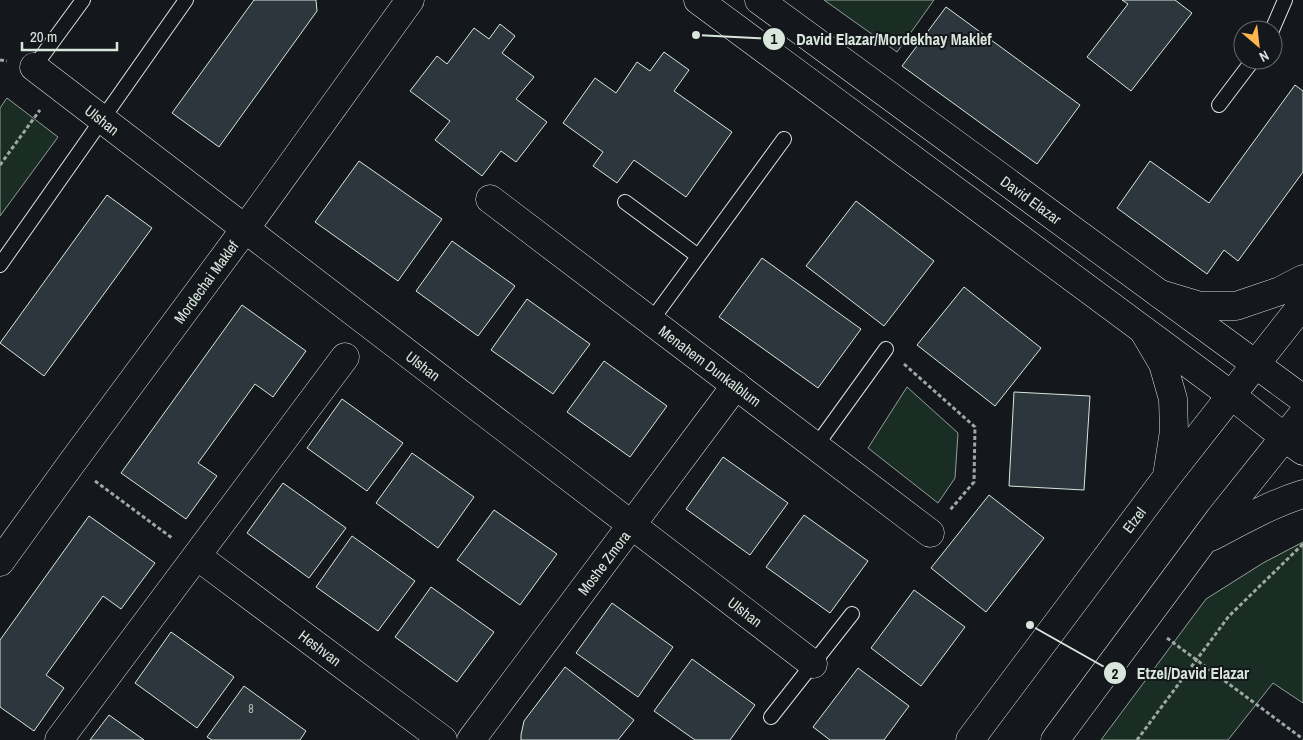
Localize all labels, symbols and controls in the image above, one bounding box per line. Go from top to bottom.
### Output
scale bar [22,20,118,52]
north arrow [1233,20,1283,70]
callout: David Elazar/Mordekhay Maklef [761,24,1002,55]
text: 20 m [30,26,57,47]
text: 1 [771,28,778,49]
text: David Elazar/Mordekhay Maklef [796,28,992,50]
text: N [1256,47,1272,66]
street label: Ulshan [80,100,124,140]
street label: David Elazar [996,171,1066,229]
street label: Mordechai Maklef [169,236,244,328]
street label: Menahem Dunkalblum [655,321,765,411]
street label: Ulshan [401,346,445,386]
street label: Etzel [1117,503,1151,537]
street label: Moshe Zmora [573,526,635,600]
street label: Ulshan [723,592,767,632]
street label: Heshvan [294,625,346,671]
callout: Etzel/David Elazar [1102,658,1259,689]
text: Etzel/David Elazar [1137,662,1250,684]
text: 2 [1112,663,1119,684]
house number: 8 [248,701,254,717]

